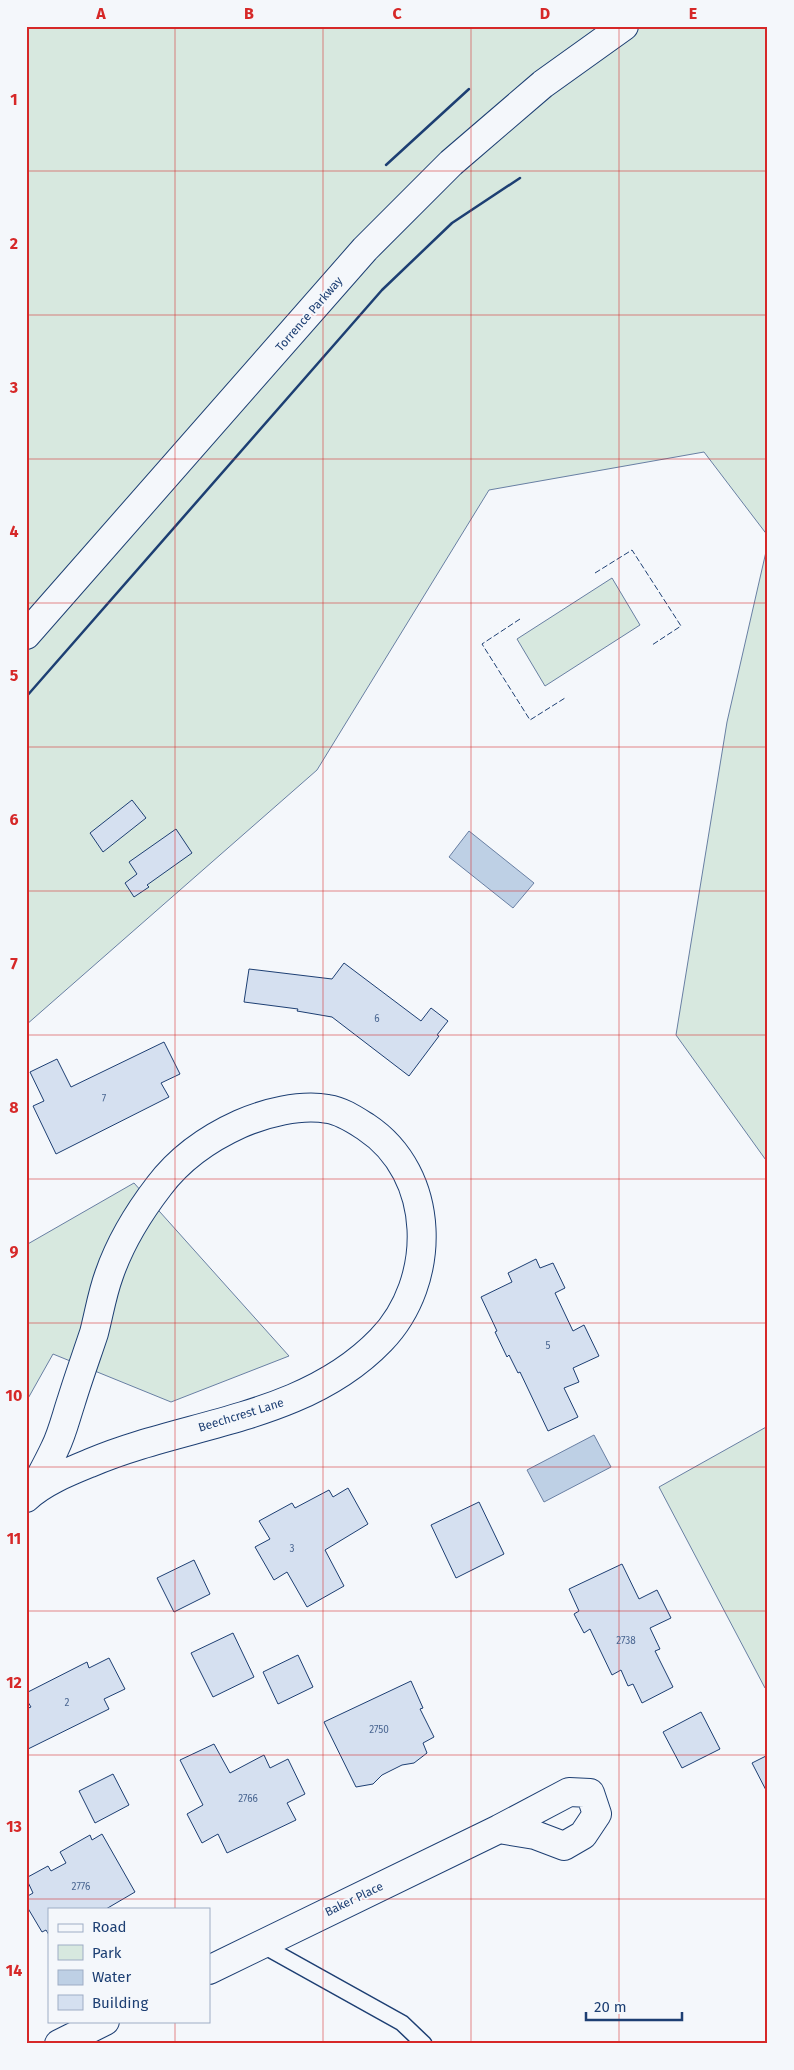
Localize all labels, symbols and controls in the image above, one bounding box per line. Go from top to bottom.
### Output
text: A [95,4,106,23]
text: B [244,4,254,23]
text: C [392,4,402,23]
text: D [540,4,550,23]
text: E [689,4,697,23]
text: 1 [10,90,18,109]
text: 2 [10,234,18,253]
street label: Torrence Parkway [273,274,345,354]
text: 3 [9,378,18,397]
text: 4 [9,522,19,541]
text: 5 [10,666,19,685]
text: 6 [9,810,19,829]
text: 7 [10,954,18,973]
house number: 6 [374,1013,380,1025]
house number: 7 [102,1093,107,1105]
text: 8 [9,1098,19,1117]
text: 9 [10,1242,19,1261]
house number: 5 [545,1340,551,1352]
text: 10 [6,1386,22,1405]
street label: Beechcrest Lane [197,1395,285,1435]
text: 11 [7,1529,21,1548]
house number: 3 [290,1543,295,1555]
house number: 2738 [616,1635,636,1647]
text: 12 [6,1673,22,1692]
house number: 2 [65,1697,70,1709]
house number: 2750 [369,1724,389,1736]
house number: 2766 [238,1793,258,1805]
text: 13 [6,1817,22,1836]
street label: Baker Place [323,1879,385,1919]
house number: 2776 [72,1881,90,1893]
legend [48,1908,210,2022]
text: Road [92,1918,127,1936]
text: Park [92,1944,122,1962]
text: 14 [6,1961,22,1980]
text: Water [92,1968,131,1986]
scale bar [586,1990,683,2022]
text: Building [92,1994,148,2012]
text: 20 m [594,1998,627,2016]

